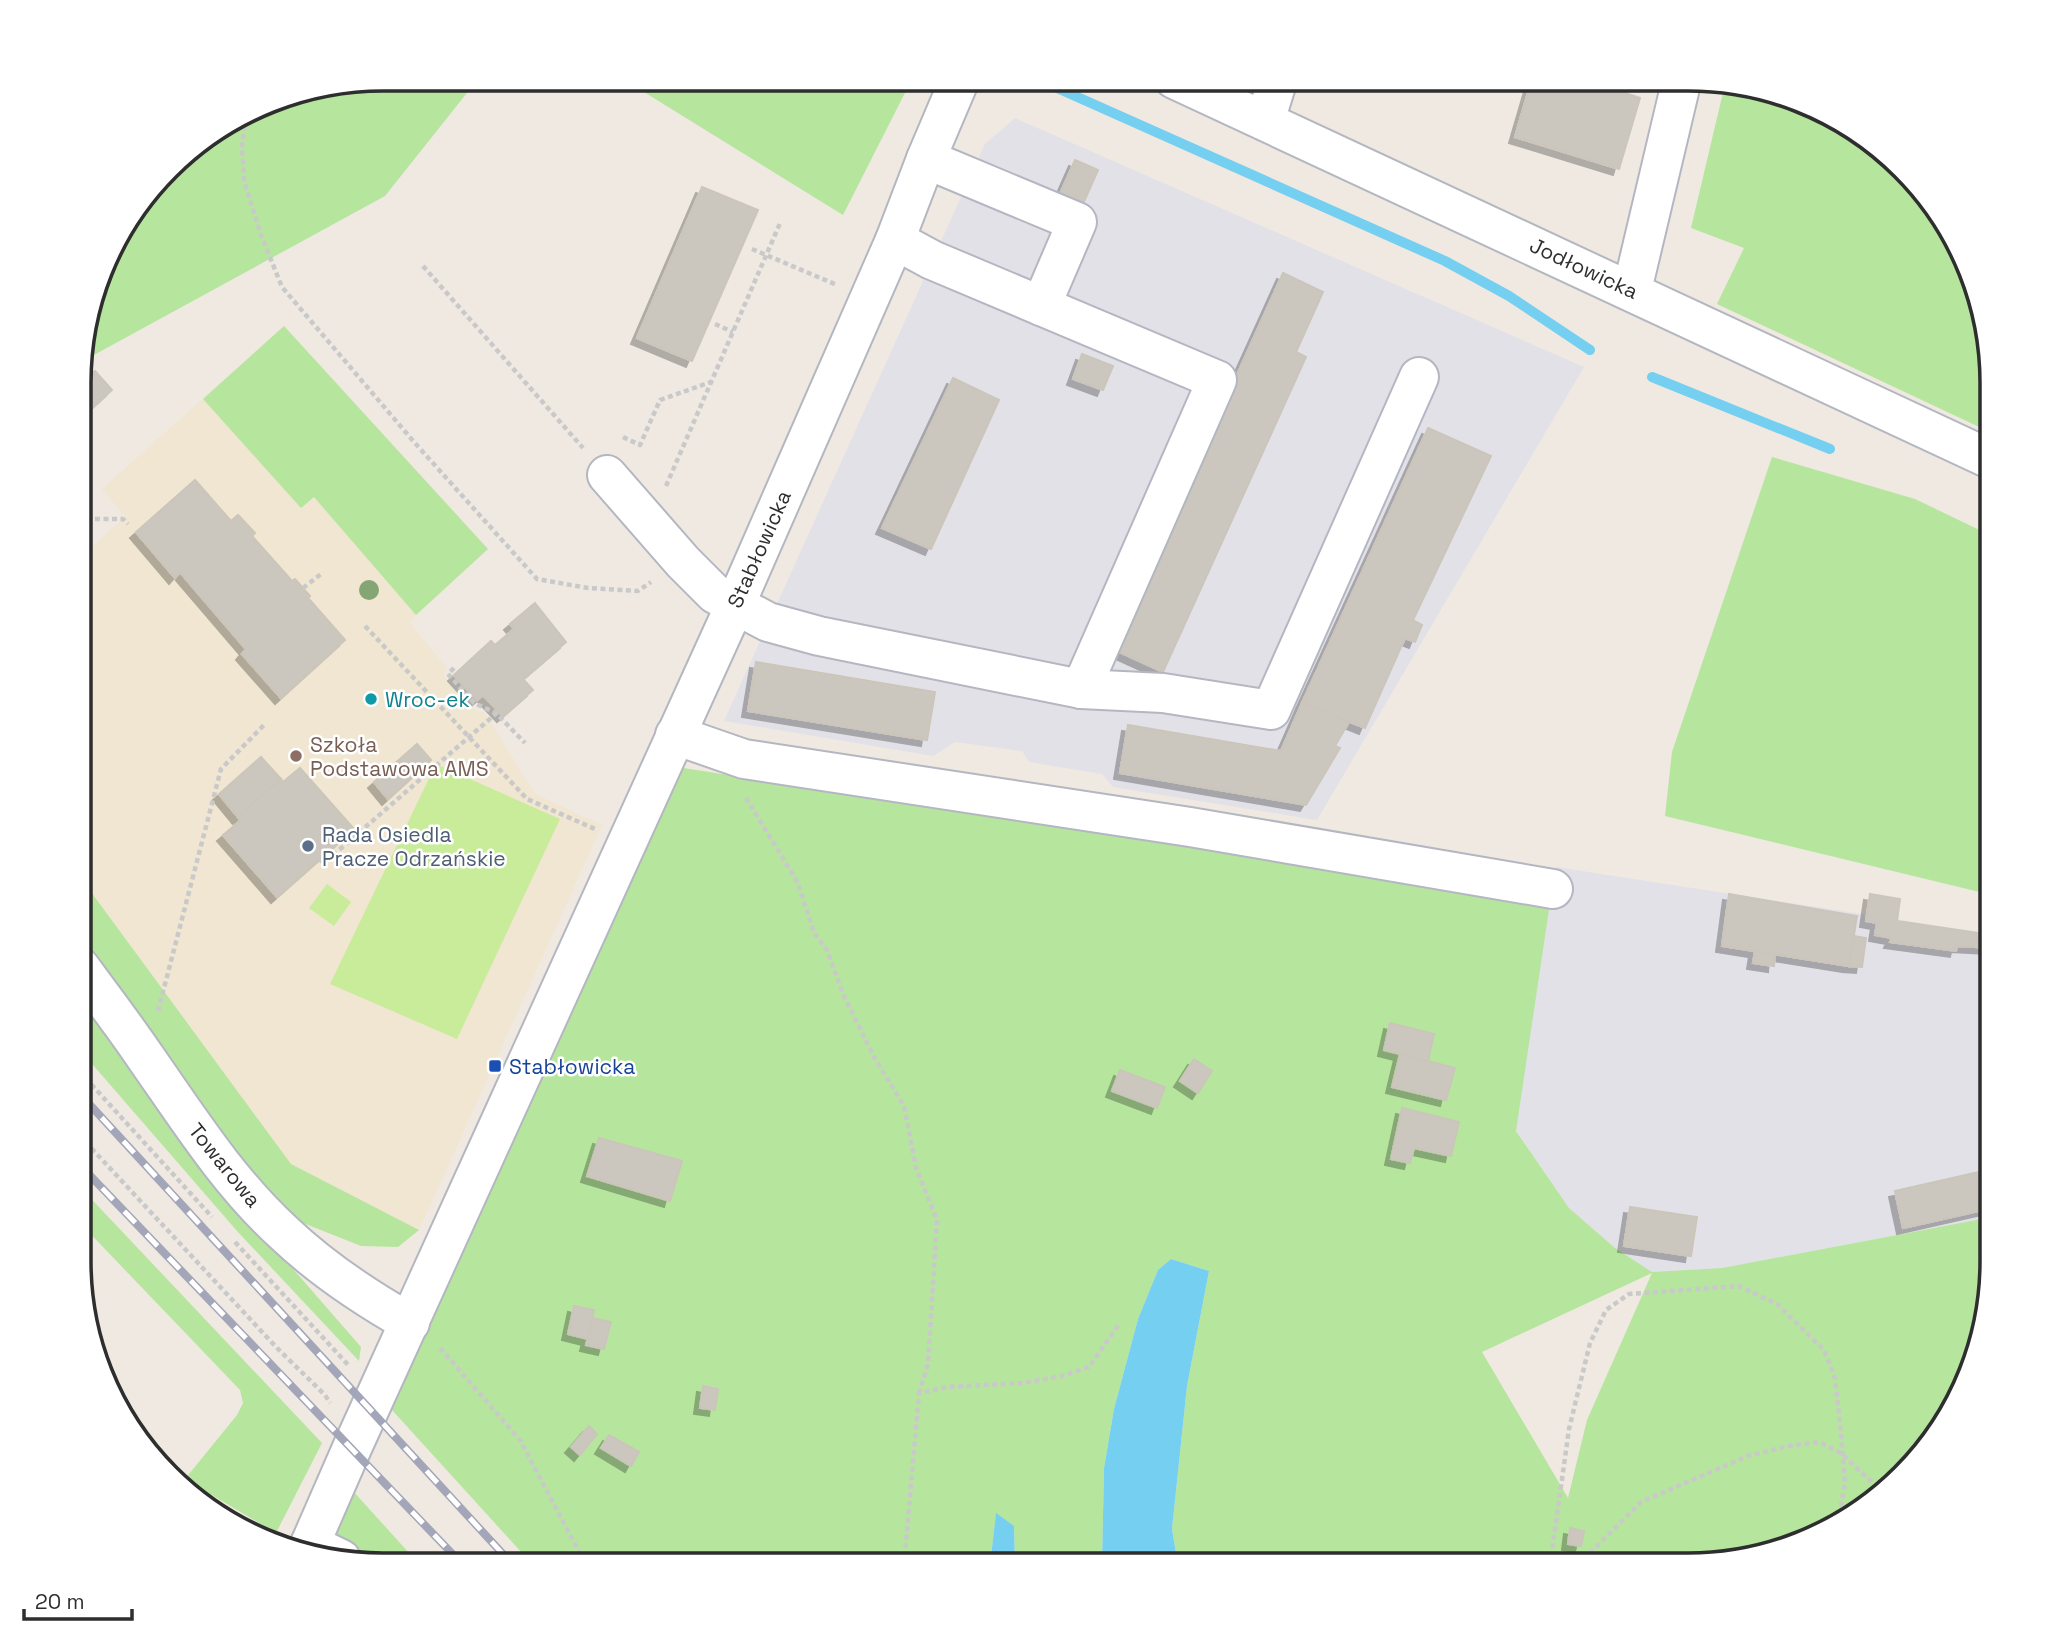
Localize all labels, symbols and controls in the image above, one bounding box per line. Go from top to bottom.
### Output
street label: Jodłowicka [1525,231,1643,305]
street label: Stabłowicka [721,486,797,612]
place label: Wroc-ek [385,686,470,713]
marker: Wroc-ek [363,691,379,707]
place label: Szkoła Podstawowa AMS [310,731,489,782]
marker: Szkoła Podstawowa AMS [288,748,304,764]
place label: Rada Osiedla Pracze Odrzańskie [322,821,506,872]
marker: Rada Osiedla Pracze Odrzańskie [300,838,316,854]
place label: Stabłowicka [509,1053,635,1080]
marker: Stabłowicka [487,1058,503,1074]
street label: Towarowa [183,1117,267,1213]
scale bar [24,1578,133,1622]
text: 20 m [35,1588,85,1615]

